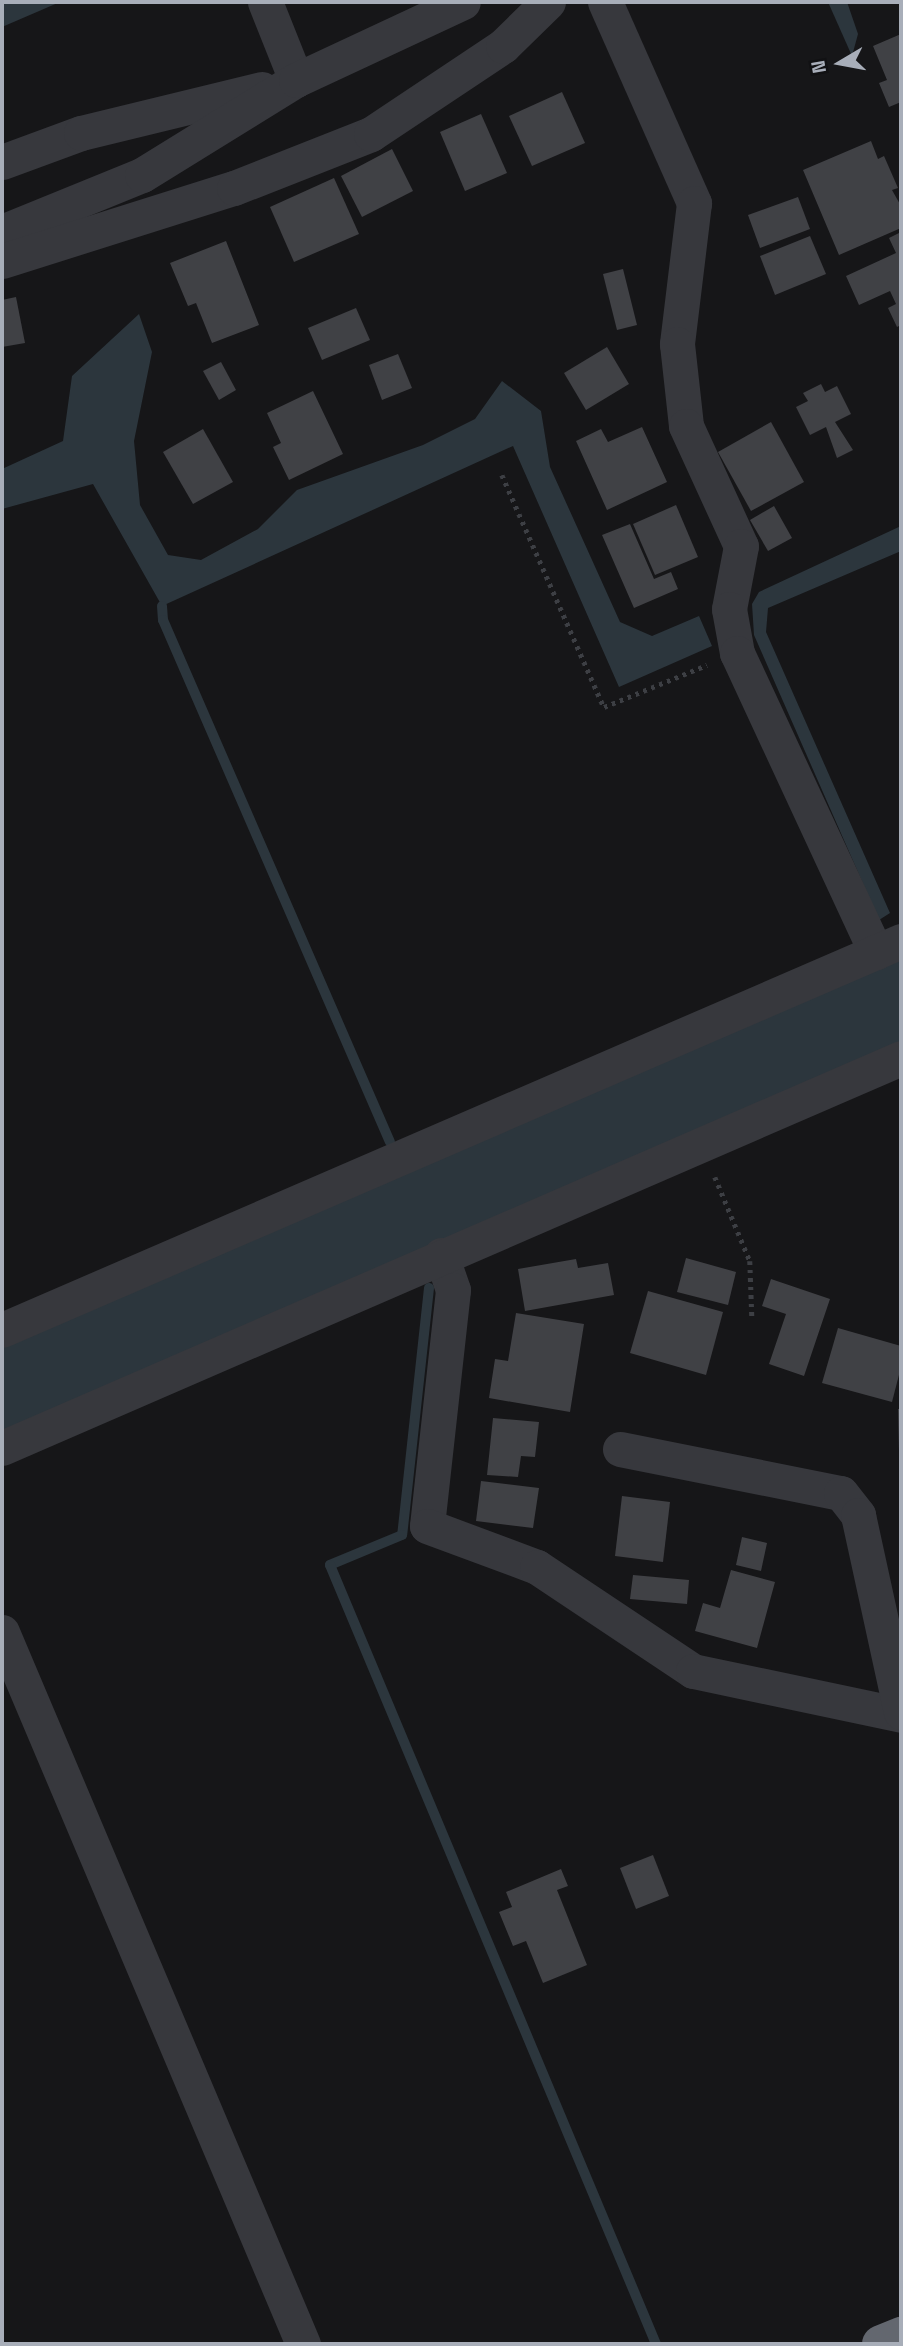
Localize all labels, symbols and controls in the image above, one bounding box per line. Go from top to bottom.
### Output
north arrow [805,28,875,98]
text: N [805,58,832,75]

